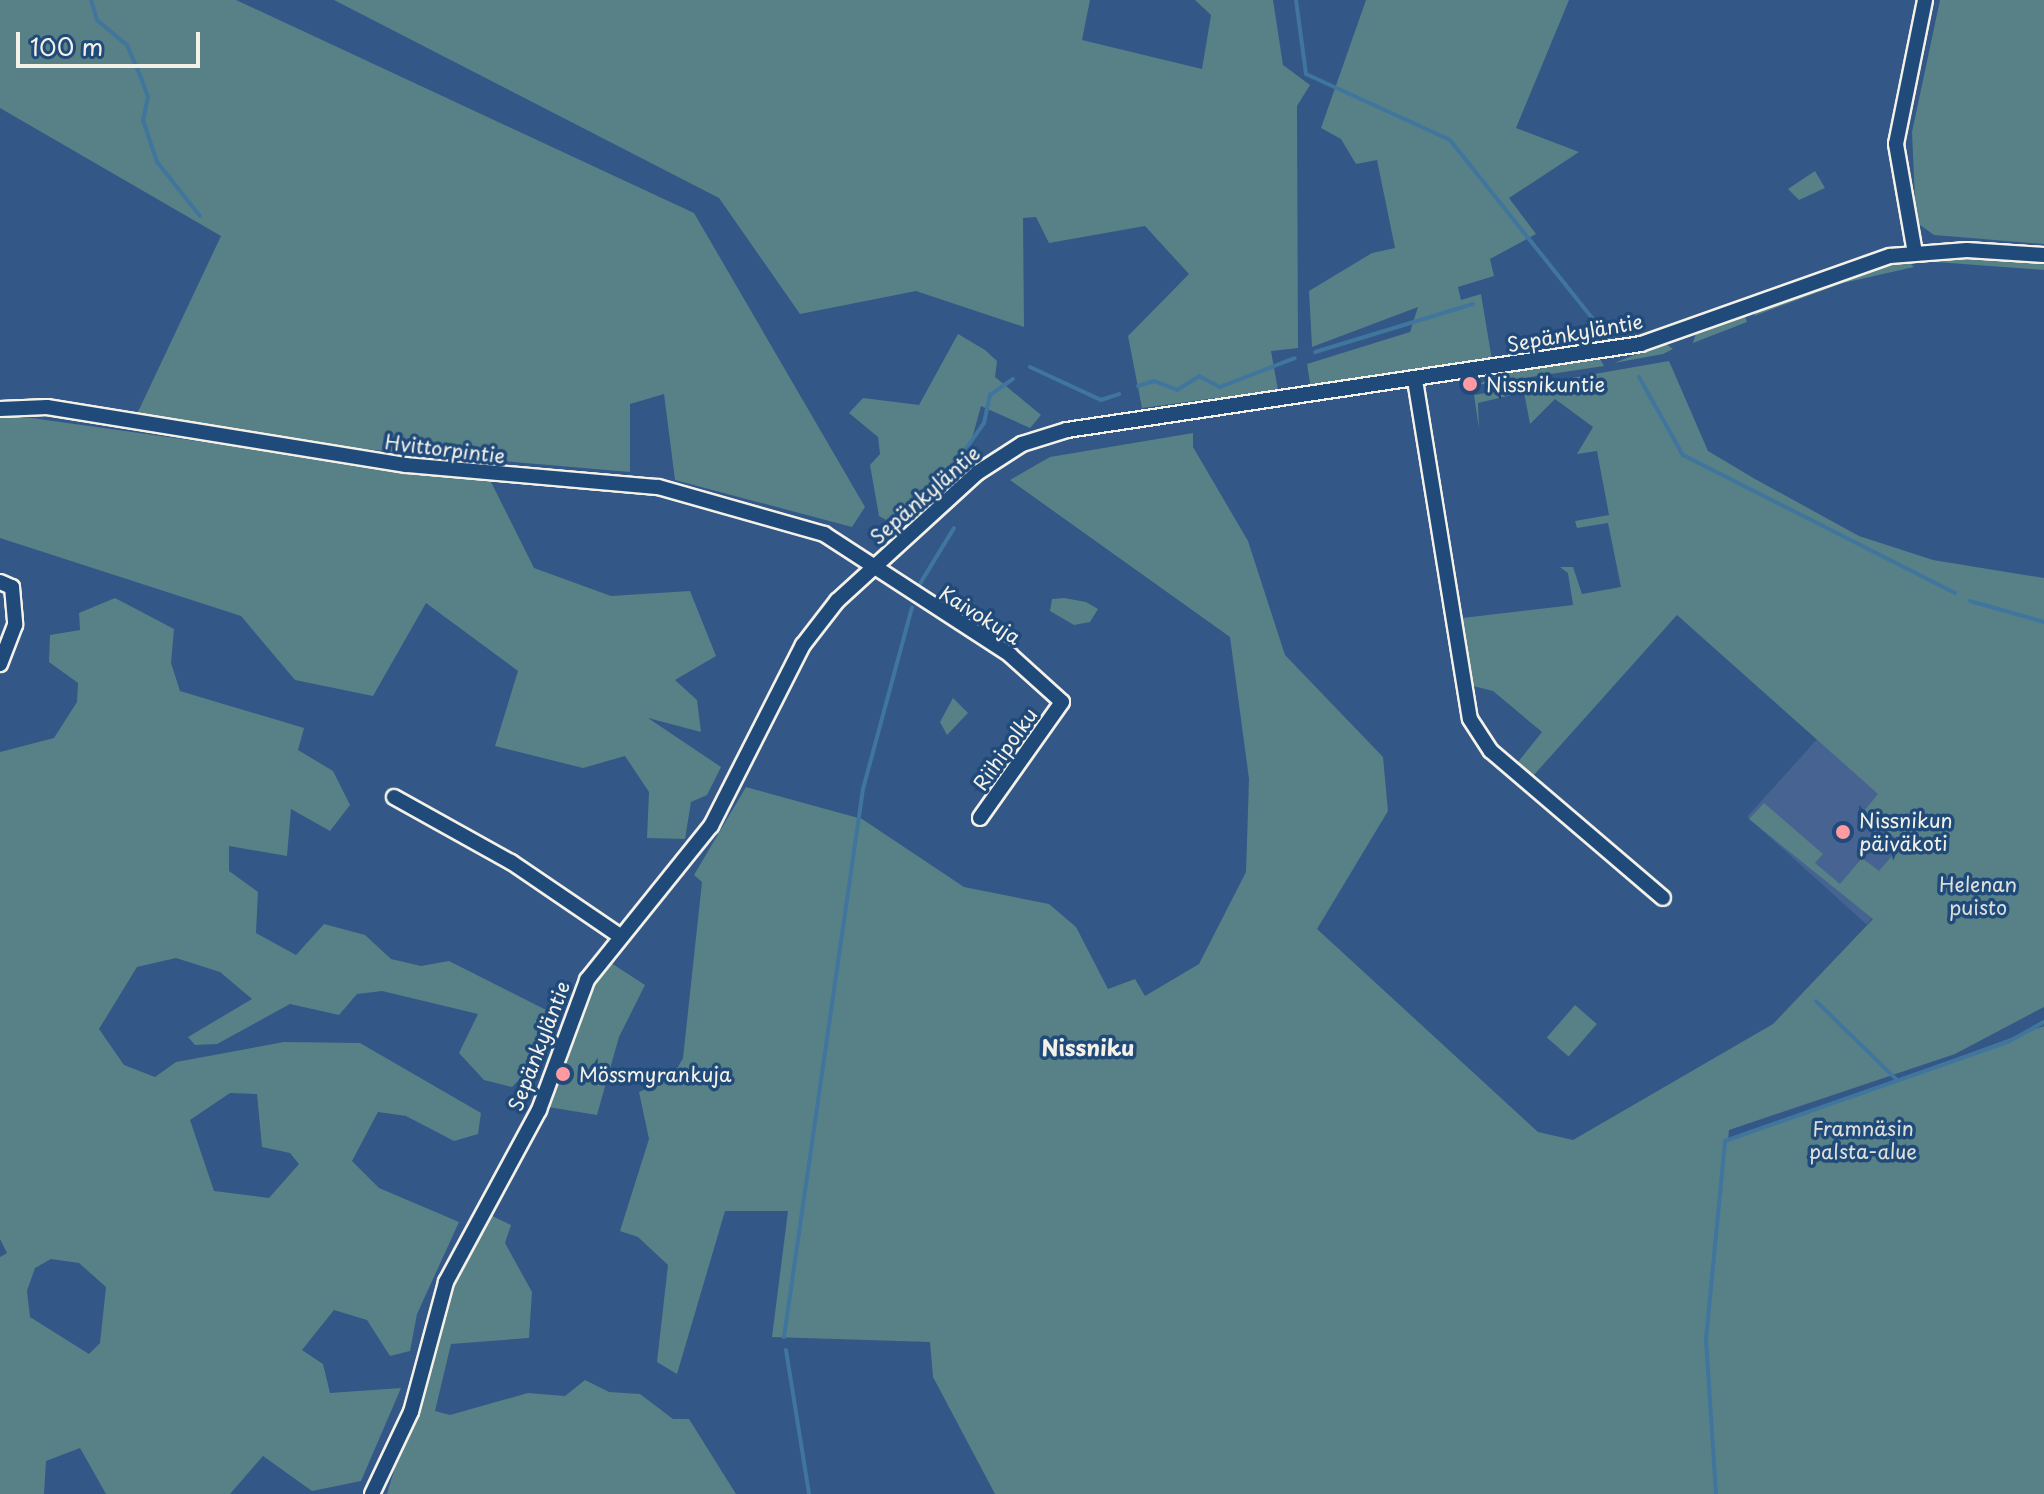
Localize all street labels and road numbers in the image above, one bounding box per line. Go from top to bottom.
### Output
street label: Sepänkyläntie [1505,309,1645,357]
street label: Hvittorpintie [383,430,507,468]
street label: Sepänkyläntie [865,441,985,549]
street label: Kaivokuja [935,581,1025,649]
street label: Riihipolku [968,703,1042,795]
street label: Sepänkyläntie [503,978,575,1114]

